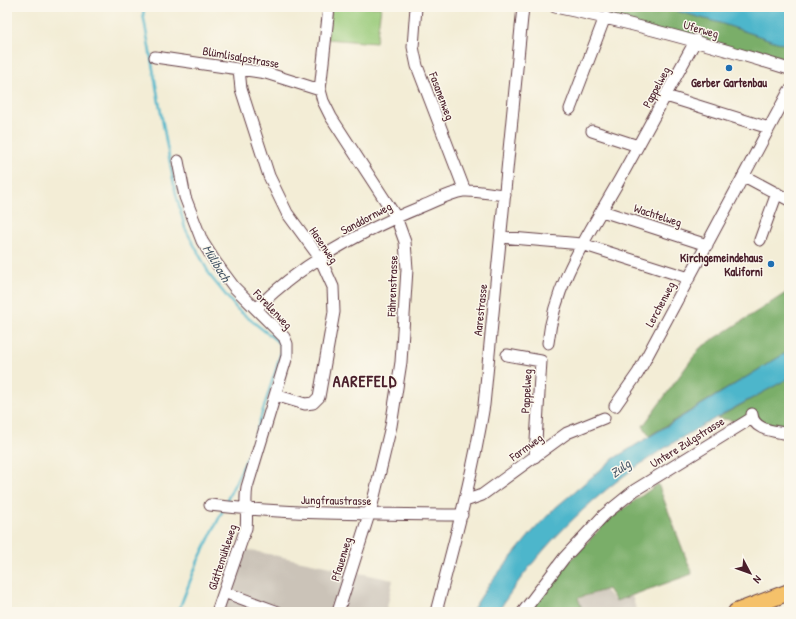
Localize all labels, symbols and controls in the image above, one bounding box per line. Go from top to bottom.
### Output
street label: Uferweg [681,16,721,42]
street label: Blümlisalpstrasse [201,42,281,72]
street label: Pappelweg [638,63,674,111]
marker: Gerber Gartenbau [724,63,734,73]
street label: Fasanenweg [425,69,459,122]
place label: Gerber Gartenbau [691,74,767,91]
street label: Sanddornweg [337,197,395,239]
street label: Wachtelweg [632,199,684,231]
street label: Hasenweg [306,223,342,267]
water label: Mülibach [199,241,236,286]
place label: Kirchgemeindehaus Kaliforni [680,249,763,280]
street label: Fährenstrasse [382,255,402,318]
marker: Kirchgemeindehaus Kaliforni [766,259,776,269]
street label: Lerchenweg [641,278,679,330]
street label: Aarestrasse [469,283,491,337]
street label: Forellenweg [249,284,296,333]
street label: Pappelweg [516,368,536,414]
district label: AAREFELD [333,370,397,392]
street label: Untere Zulgstrasse [647,412,728,472]
street label: Farmweg [505,429,546,466]
water label: Zulg [606,454,635,482]
street label: Jungfraustrasse [301,491,372,509]
street label: Glättemühleweg [203,522,241,592]
street label: Pfauenweg [326,535,356,583]
north arrow [730,553,770,593]
text: N [750,573,765,586]

